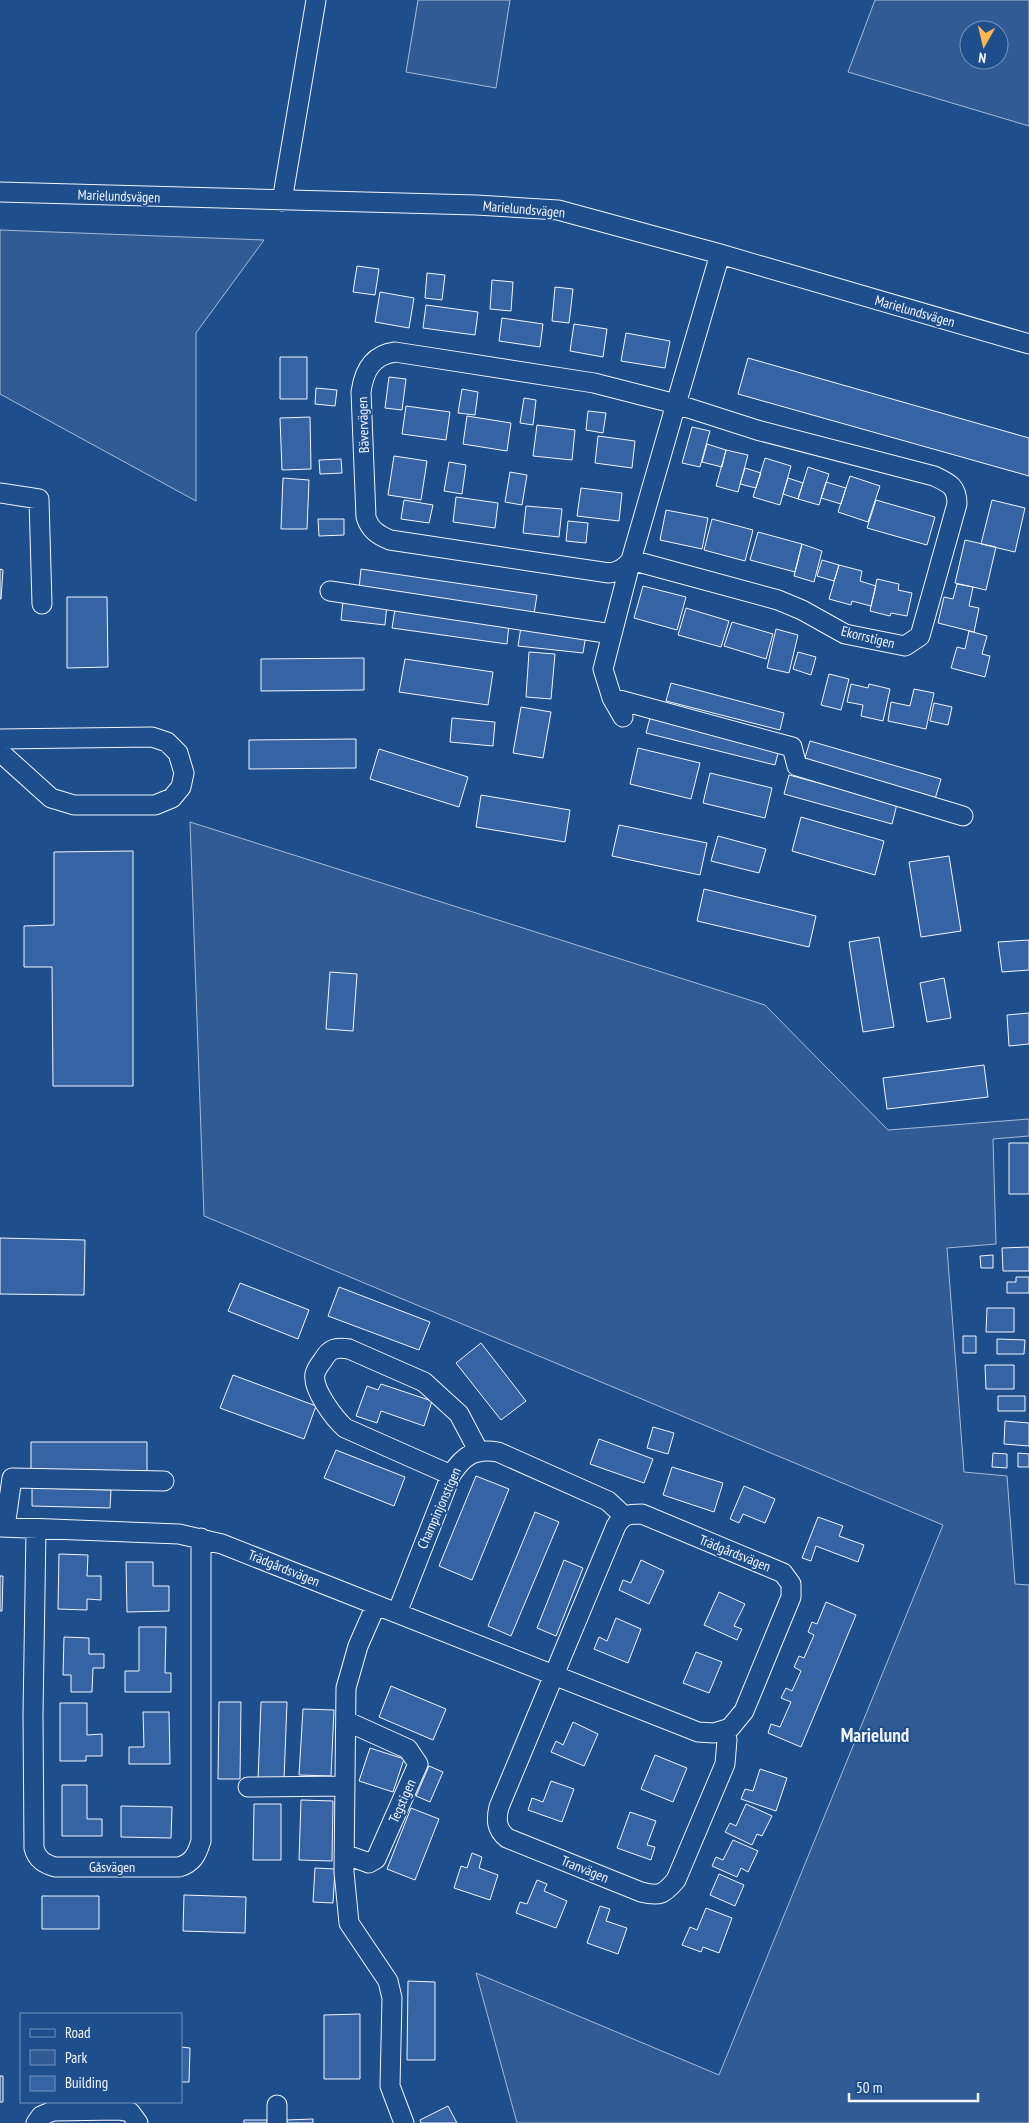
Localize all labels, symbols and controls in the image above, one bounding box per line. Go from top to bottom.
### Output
north arrow [959,20,1009,70]
text: N [977,48,987,67]
street label: Marielundsvägen [77,186,161,206]
street label: Marielundsvägen [482,196,566,222]
street label: Marielundsvägen [873,291,957,331]
street label: Bävervägen [353,397,373,453]
street label: Ekorrstigen [839,622,897,652]
street label: Champinjonstigen [413,1464,465,1552]
street label: Trädgårdsvägen [696,1530,774,1576]
street label: Trädgårdsvägen [245,1545,323,1591]
district label: Marielund [841,1723,909,1747]
street label: Tegstigen [384,1776,420,1826]
street label: Tranvägen [559,1851,611,1887]
street label: Gåsvägen [89,1858,135,1876]
legend [20,2013,182,2103]
text: Road [65,2023,91,2042]
text: Park [65,2048,87,2067]
scale bar [849,2070,978,2102]
text: Building [65,2073,108,2092]
text: 50 m [856,2078,882,2097]

